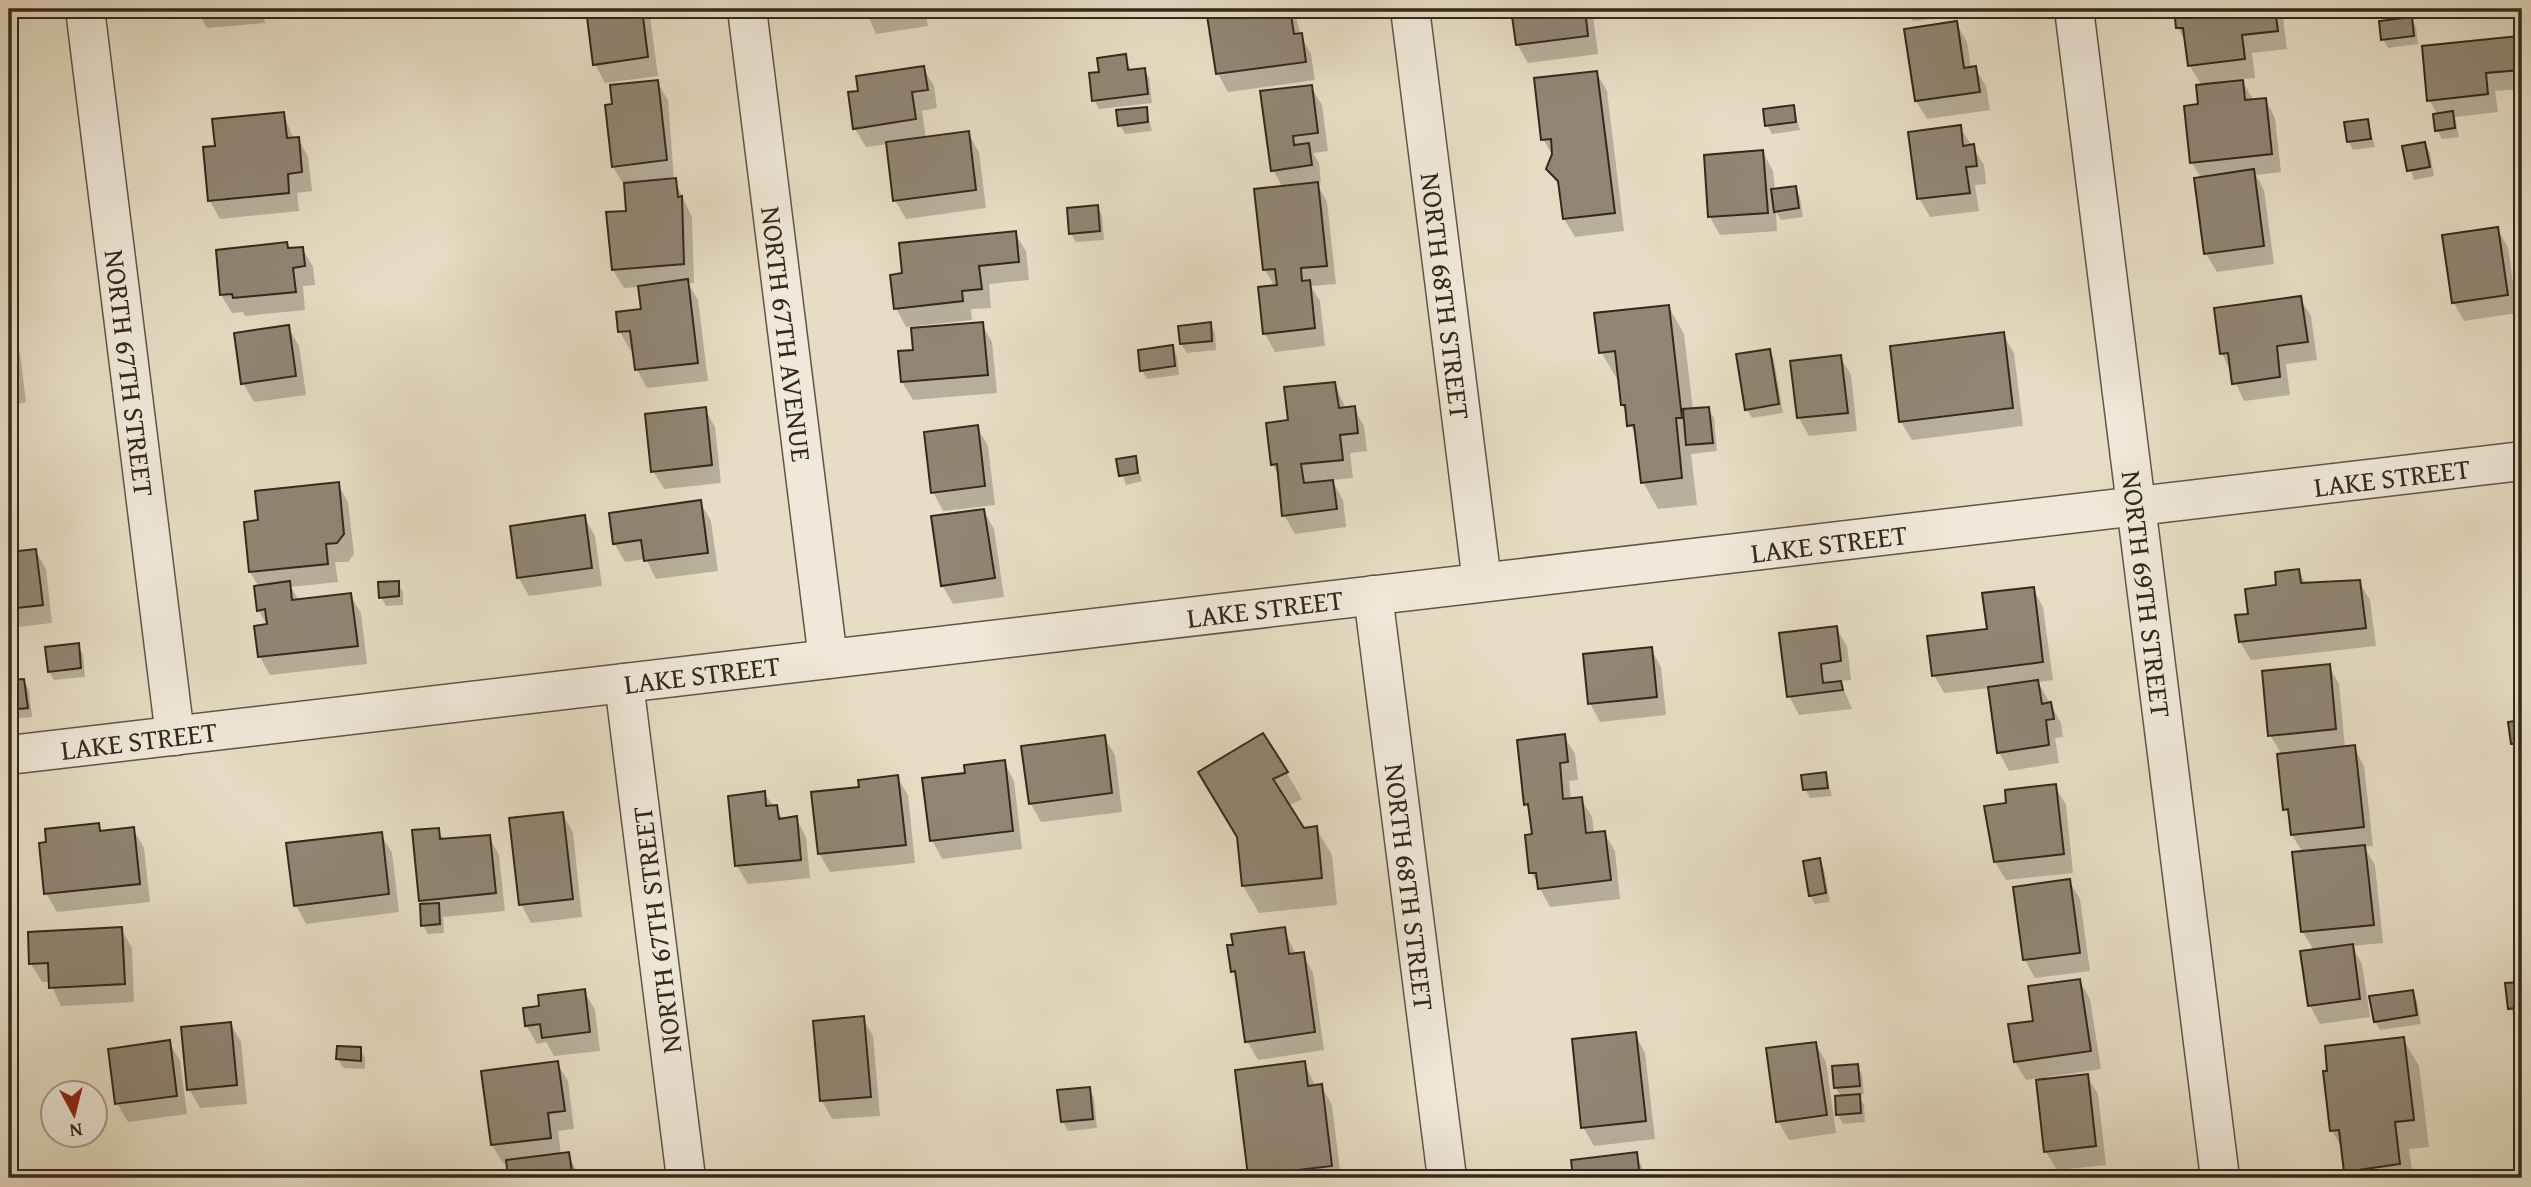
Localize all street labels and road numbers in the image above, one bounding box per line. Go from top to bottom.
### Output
street label: NORTH 68TH STREET [1411,170,1482,422]
street label: NORTH 67TH AVENUE [751,204,823,464]
street label: NORTH 67TH STREET [95,247,166,499]
street label: LAKE STREET [2312,447,2473,507]
street label: NORTH 69TH STREET [2112,468,2183,720]
street label: LAKE STREET [1749,513,1910,573]
street label: LAKE STREET [1185,578,1346,638]
street label: LAKE STREET [622,644,783,704]
street label: LAKE STREET [59,710,220,770]
street label: NORTH 68TH STREET [1375,761,1446,1013]
street label: NORTH 67TH STREET [620,804,691,1056]

